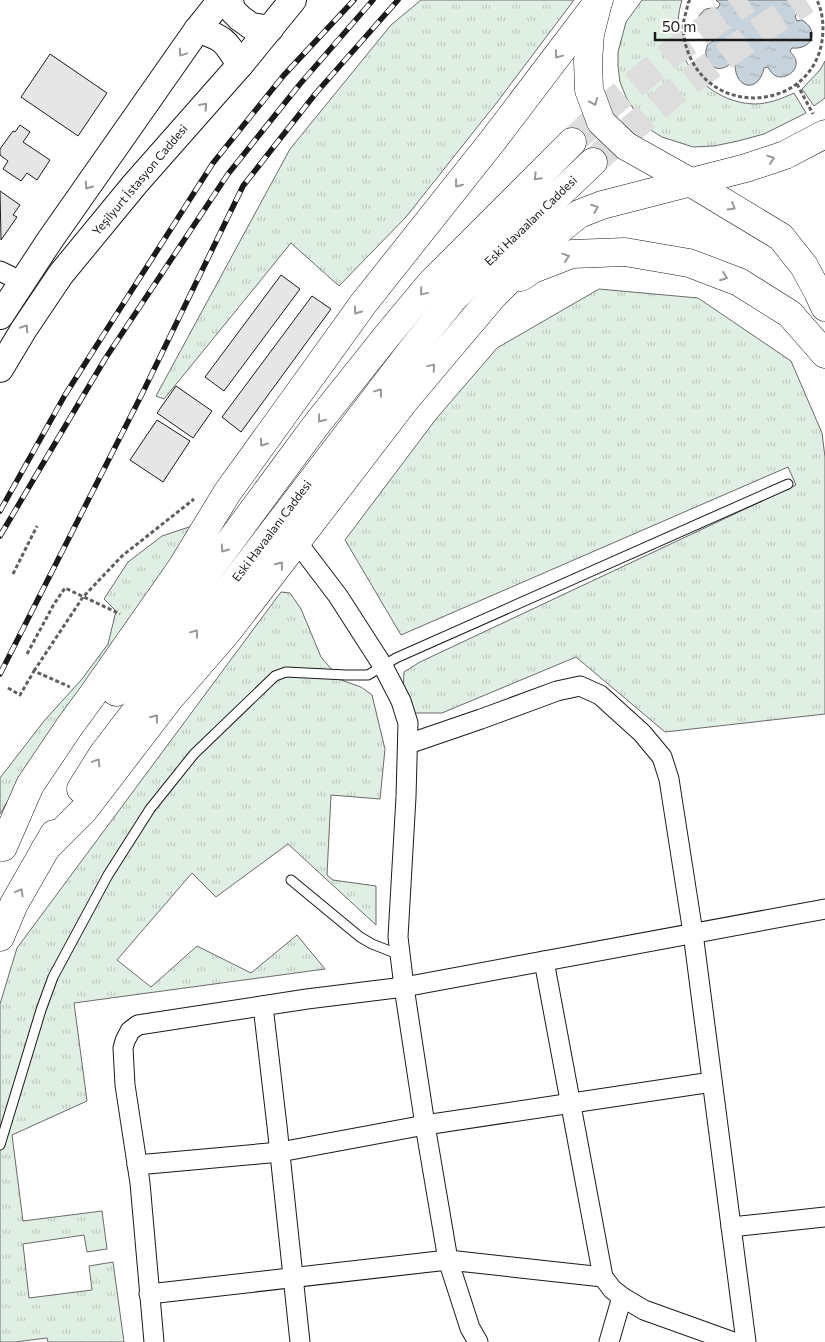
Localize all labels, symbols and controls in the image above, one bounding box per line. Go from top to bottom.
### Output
scale bar [655,10,811,42]
text: 50 m [662,17,696,35]
one-way arrow [179,48,188,57]
one-way arrow [555,49,563,58]
one-way arrow [587,97,598,106]
one-way arrow [198,103,206,112]
street label: Yeşilyurt İstasyon Caddesi [89,121,190,238]
one-way arrow [766,155,775,165]
one-way arrow [534,171,543,180]
street label: Eski Havaalanı Caddesi [481,173,579,268]
one-way arrow [456,178,464,187]
one-way arrow [85,180,94,190]
one-way arrow [727,200,736,210]
one-way arrow [590,204,599,214]
one-way arrow [561,253,570,263]
one-way arrow [720,271,728,281]
one-way arrow [420,287,429,296]
one-way arrow [355,305,363,314]
one-way arrow [19,324,28,333]
one-way arrow [427,364,436,373]
one-way arrow [373,389,381,398]
one-way arrow [319,413,327,422]
one-way arrow [260,437,269,447]
street label: Eski Havaalanı Caddesi [229,477,314,584]
one-way arrow [221,544,230,553]
one-way arrow [274,562,282,571]
one-way arrow [189,629,198,639]
one-way arrow [149,715,157,724]
one-way arrow [91,759,101,768]
one-way arrow [14,889,24,898]

